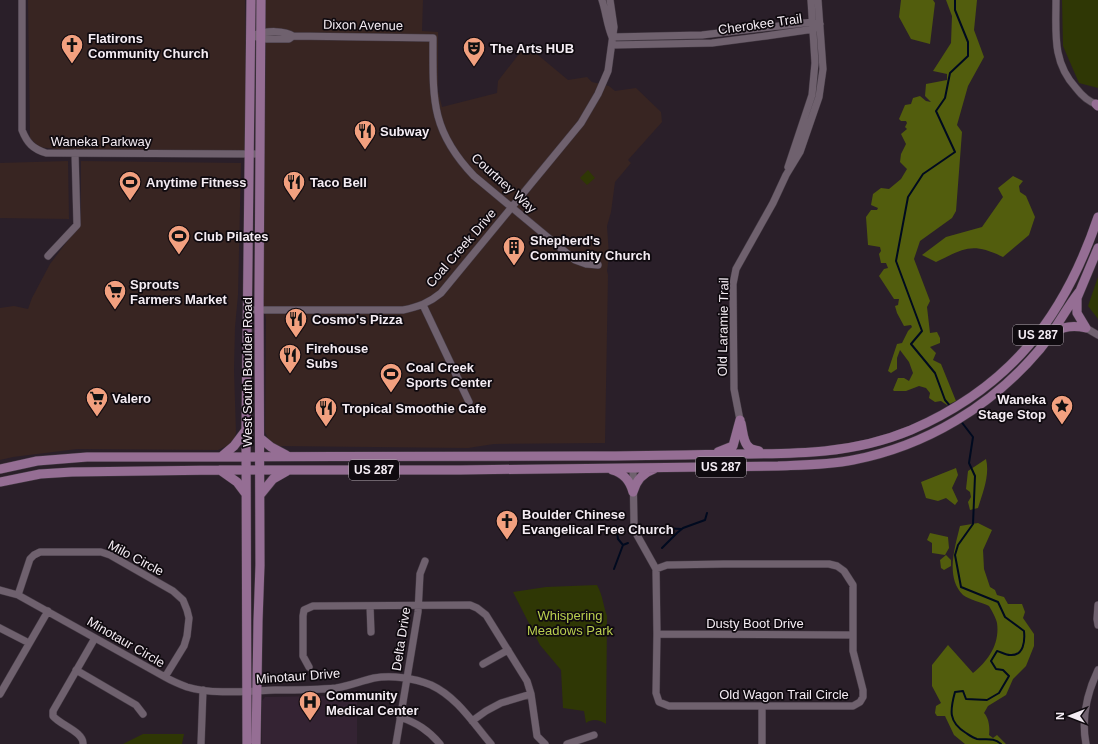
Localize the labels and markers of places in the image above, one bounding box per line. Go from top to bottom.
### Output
place label: Flatirons Community Church [88,31,209,61]
church icon: Flatirons Community Church [59,32,85,65]
theatre icon: The Arts HUB [461,35,487,68]
place label: The Arts HUB [490,41,574,56]
restaurant icon: Subway [352,118,378,151]
place label: Subway [380,124,430,139]
sports icon: Anytime Fitness [117,169,143,202]
restaurant icon: Taco Bell [281,169,307,202]
place label: Anytime Fitness [146,175,246,190]
place label: Taco Bell [310,175,367,190]
sports icon: Club Pilates [166,223,192,256]
place label: Club Pilates [194,229,268,244]
place label: Shepherd's Community Church [530,233,651,263]
building icon: Shepherd's Community Church [501,234,527,267]
place label: Sprouts Farmers Market [130,277,227,307]
supermarket icon: Sprouts Farmers Market [102,278,128,311]
restaurant icon: Cosmo's Pizza [283,306,309,339]
place label: Cosmo's Pizza [312,312,403,327]
place label: Firehouse Subs [306,341,368,371]
restaurant icon: Firehouse Subs [277,342,303,375]
place label: Coal Creek Sports Center [406,360,492,390]
sports icon: Coal Creek Sports Center [378,361,404,394]
supermarket icon: Valero [84,385,110,418]
place label: Valero [112,391,151,406]
place label: Waneka Stage Stop [978,392,1047,422]
place icon: Waneka Stage Stop [1049,393,1075,426]
restaurant icon: Tropical Smoothie Cafe [313,395,339,428]
place label: Tropical Smoothie Cafe [342,401,486,416]
place label: Boulder Chinese Evangelical Free Church [522,507,674,537]
church icon: Boulder Chinese Evangelical Free Church [494,508,520,541]
place label: Community Medical Center [326,688,418,718]
hospital icon: Community Medical Center [297,689,323,722]

